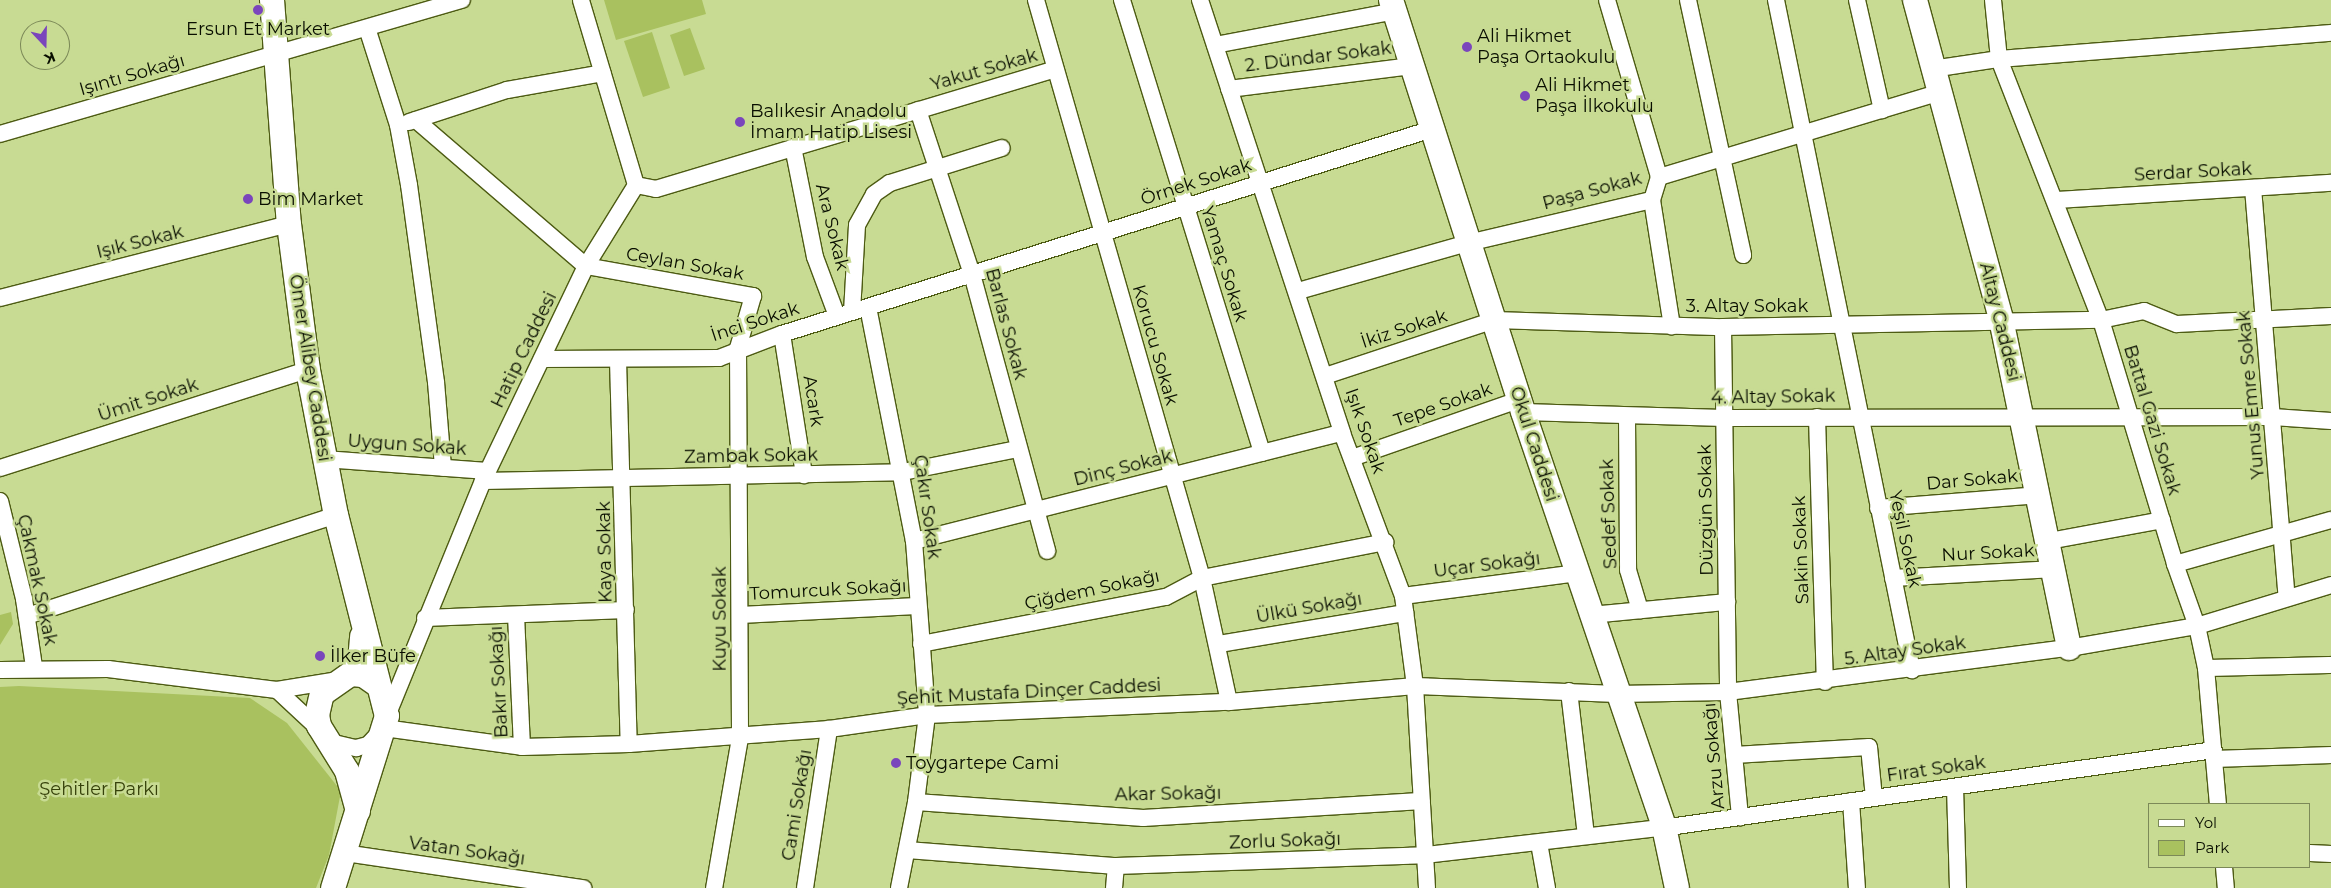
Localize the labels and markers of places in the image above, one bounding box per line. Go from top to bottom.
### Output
marker: Ersun Et Market [252,4,264,16]
place label: Ersun Et Market [186,18,330,40]
place label: Ali Hikmet Paşa Ortaokulu [1477,26,1615,68]
marker: Ali Hikmet Paşa Ortaokulu [1461,41,1473,53]
place label: Ali Hikmet Paşa İlkokulu [1535,75,1654,118]
marker: Ali Hikmet Paşa İlkokulu [1519,90,1531,102]
place label: Balıkesir Anadolu İmam Hatip Lisesi [750,101,912,144]
marker: Balıkesir Anadolu İmam Hatip Lisesi [734,116,746,128]
place label: Bim Market [258,188,364,210]
marker: Bim Market [242,193,254,205]
place label: İlker Büfe [330,645,416,667]
marker: İlker Büfe [314,650,326,662]
place label: Toygartepe Cami [906,752,1059,774]
marker: Toygartepe Cami [890,757,902,769]

